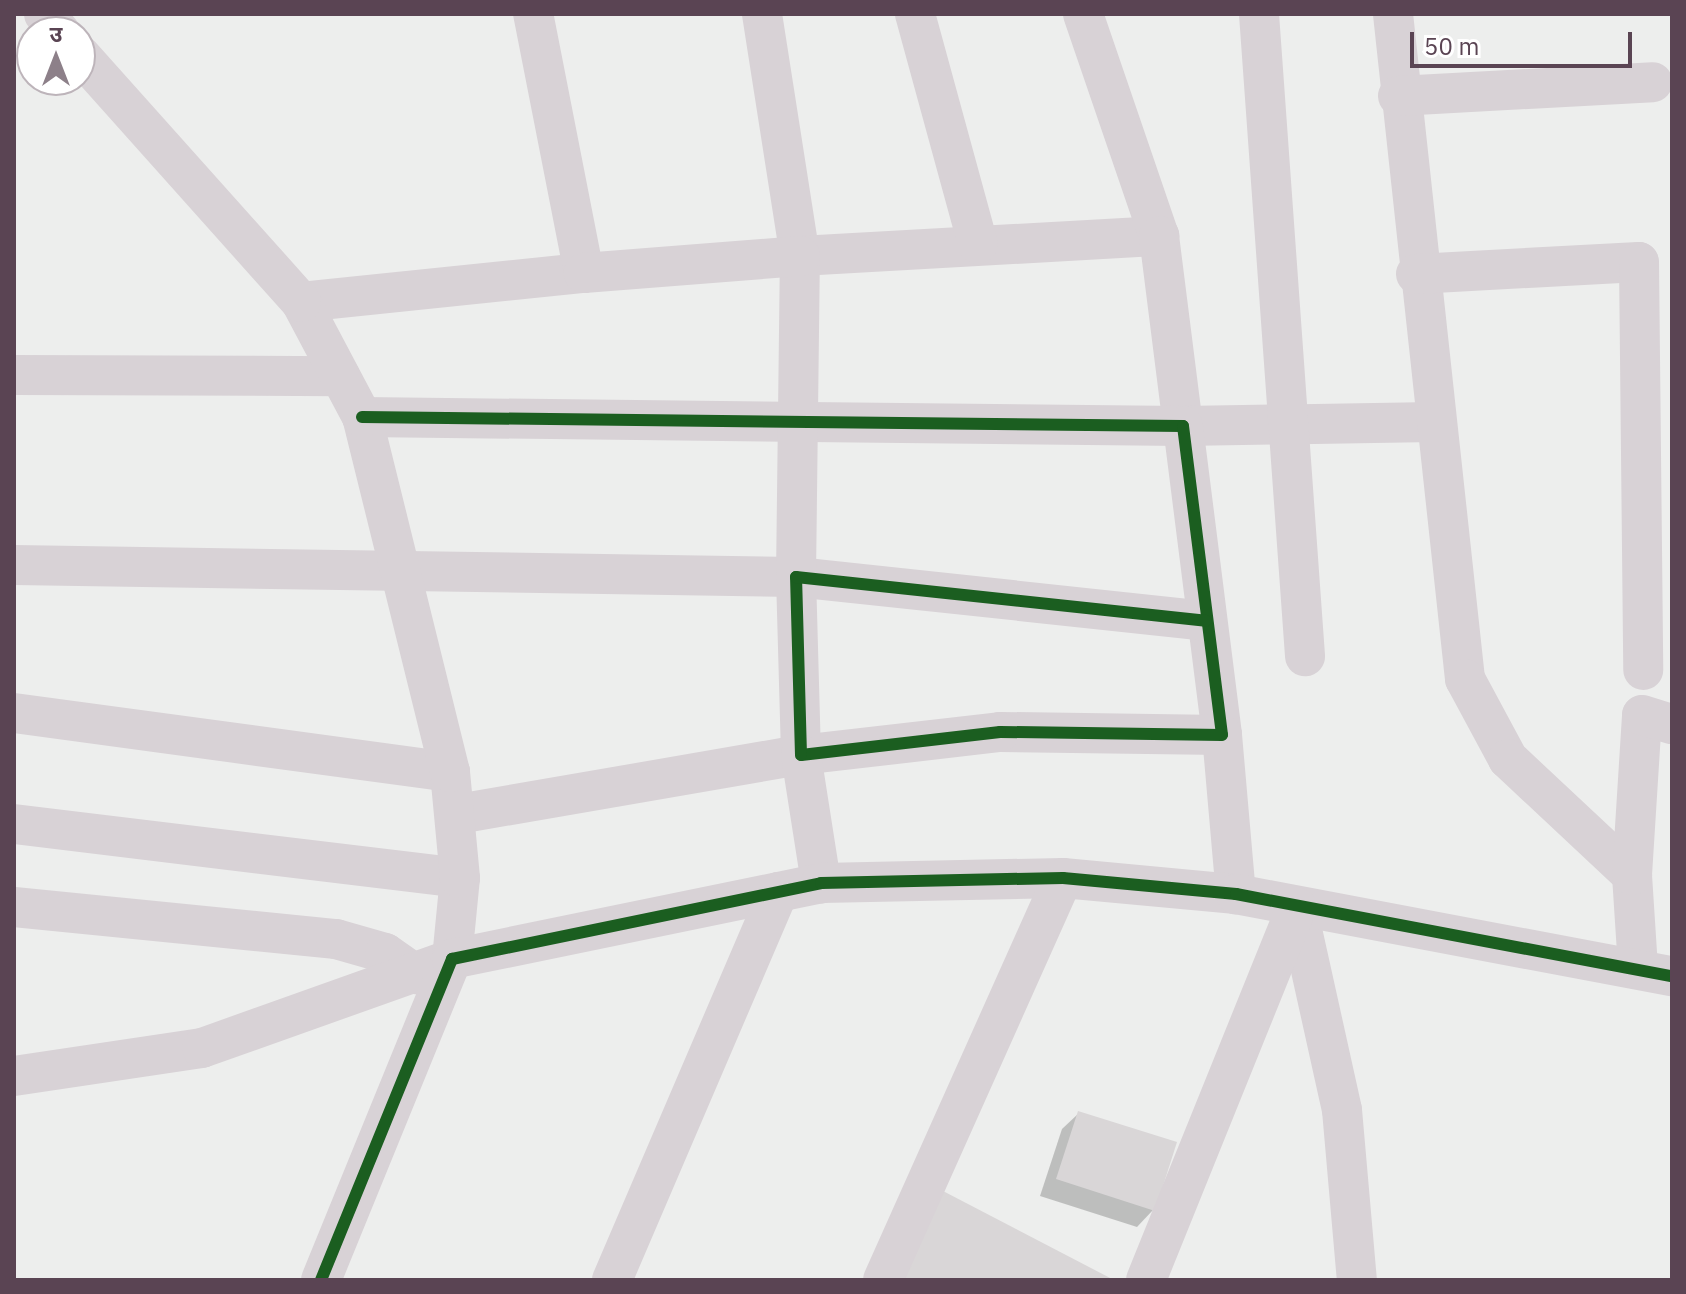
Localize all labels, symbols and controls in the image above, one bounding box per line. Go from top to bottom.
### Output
north arrow [16,16,96,96]
scale bar [1414,16,1636,66]
text: उ [50,19,62,48]
text: 50 m [1424,30,1479,62]

